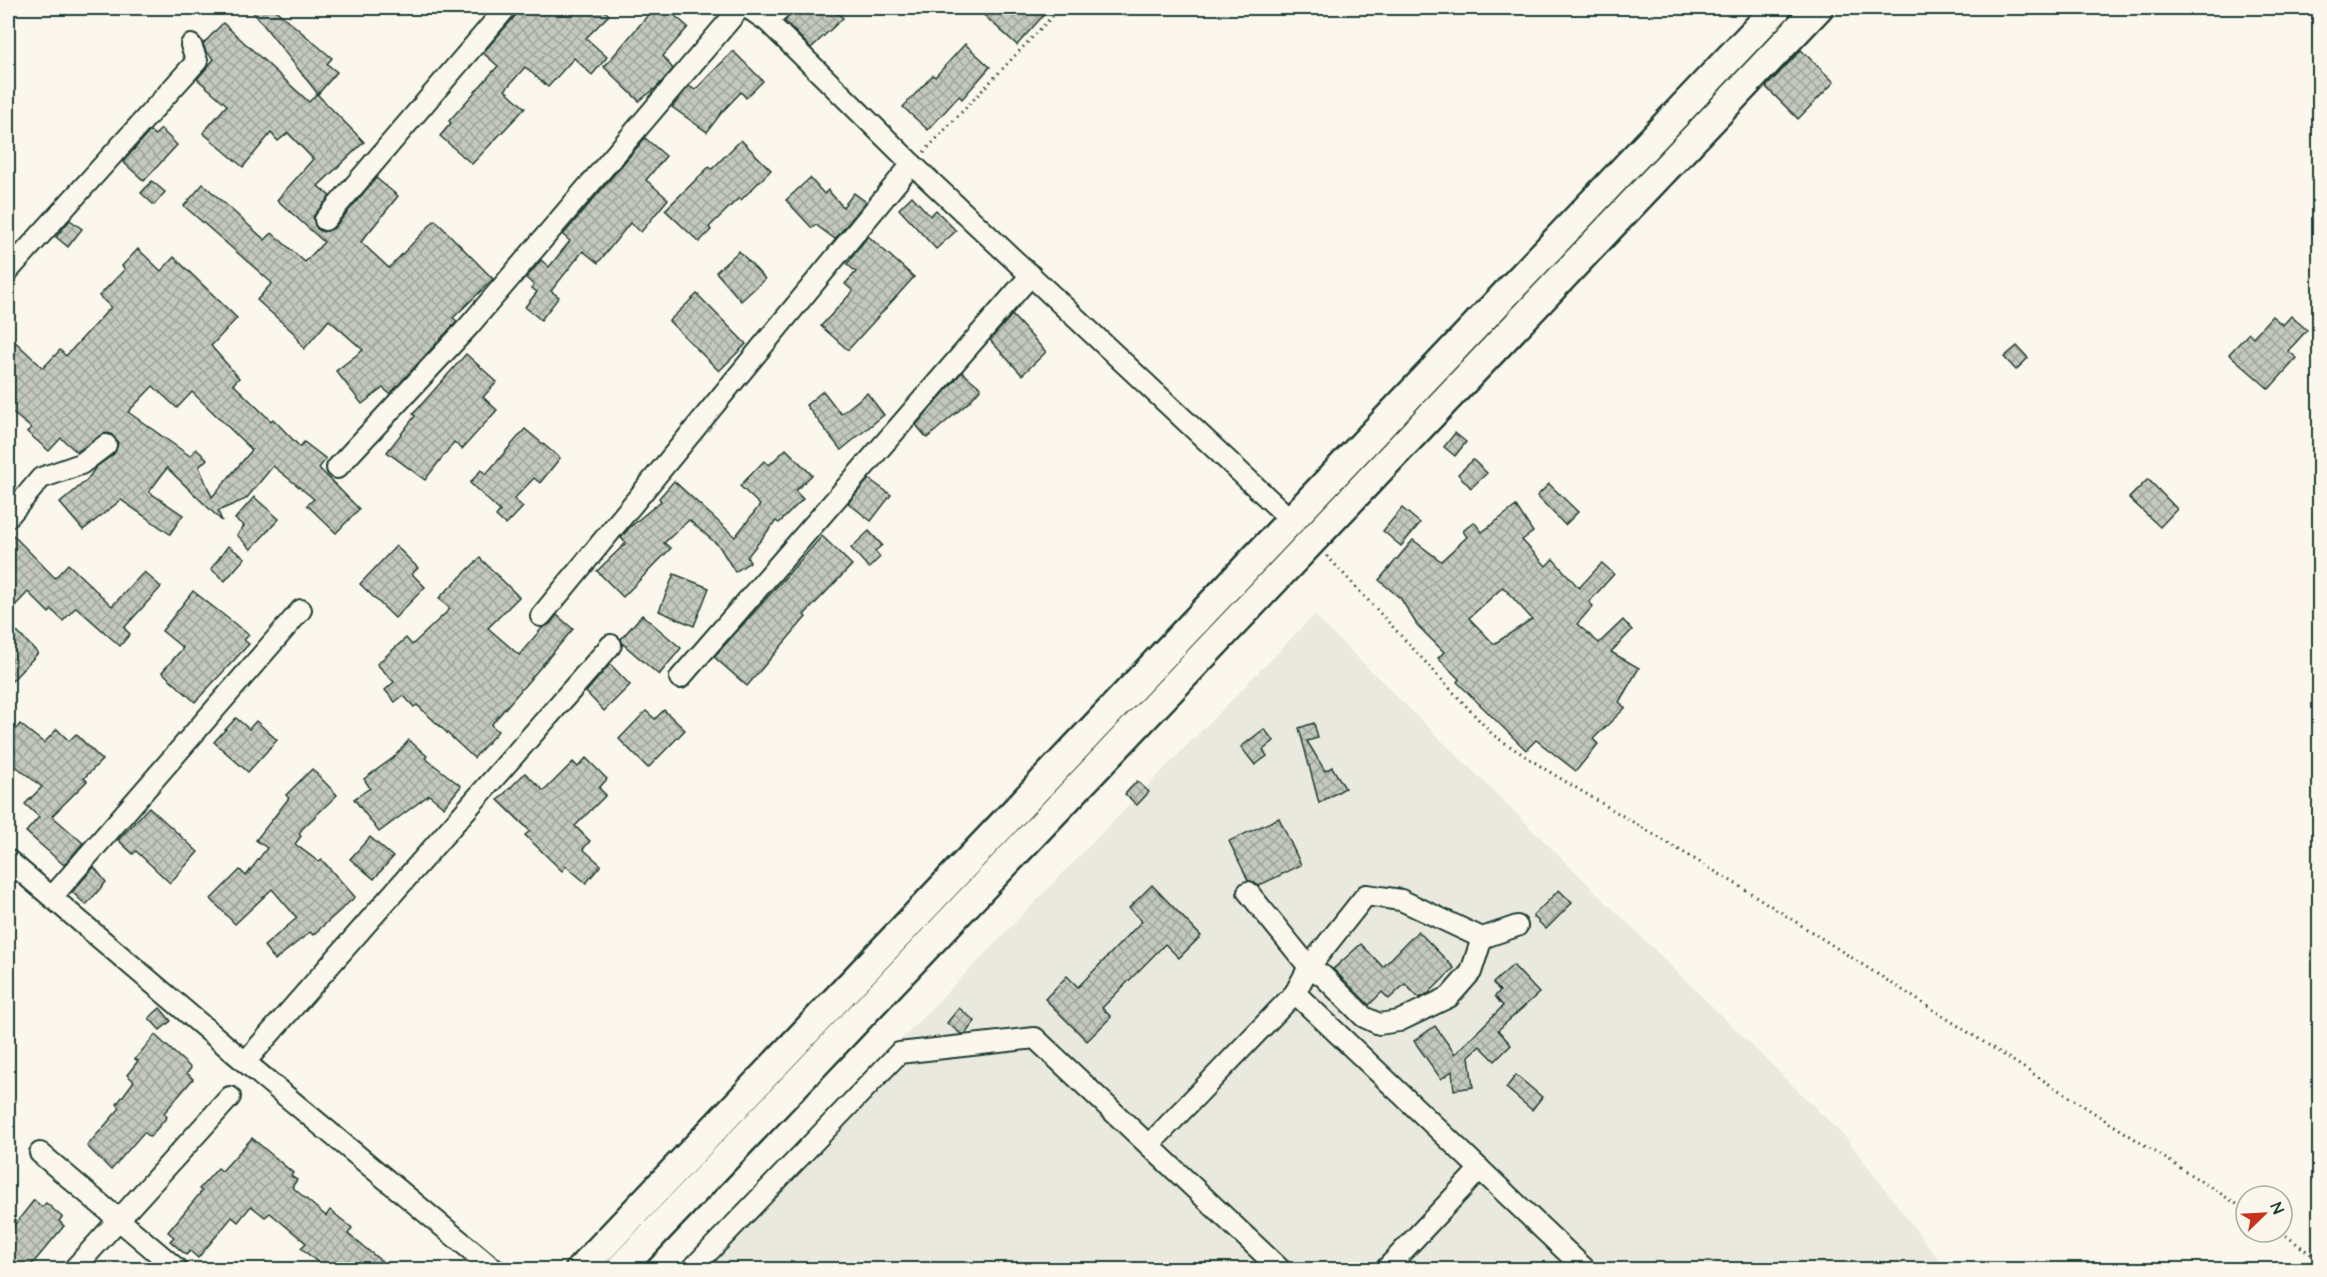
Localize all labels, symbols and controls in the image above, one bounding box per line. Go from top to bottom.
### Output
north arrow [2234,1184,2294,1244]
text: N [2265,1199,2289,1217]

